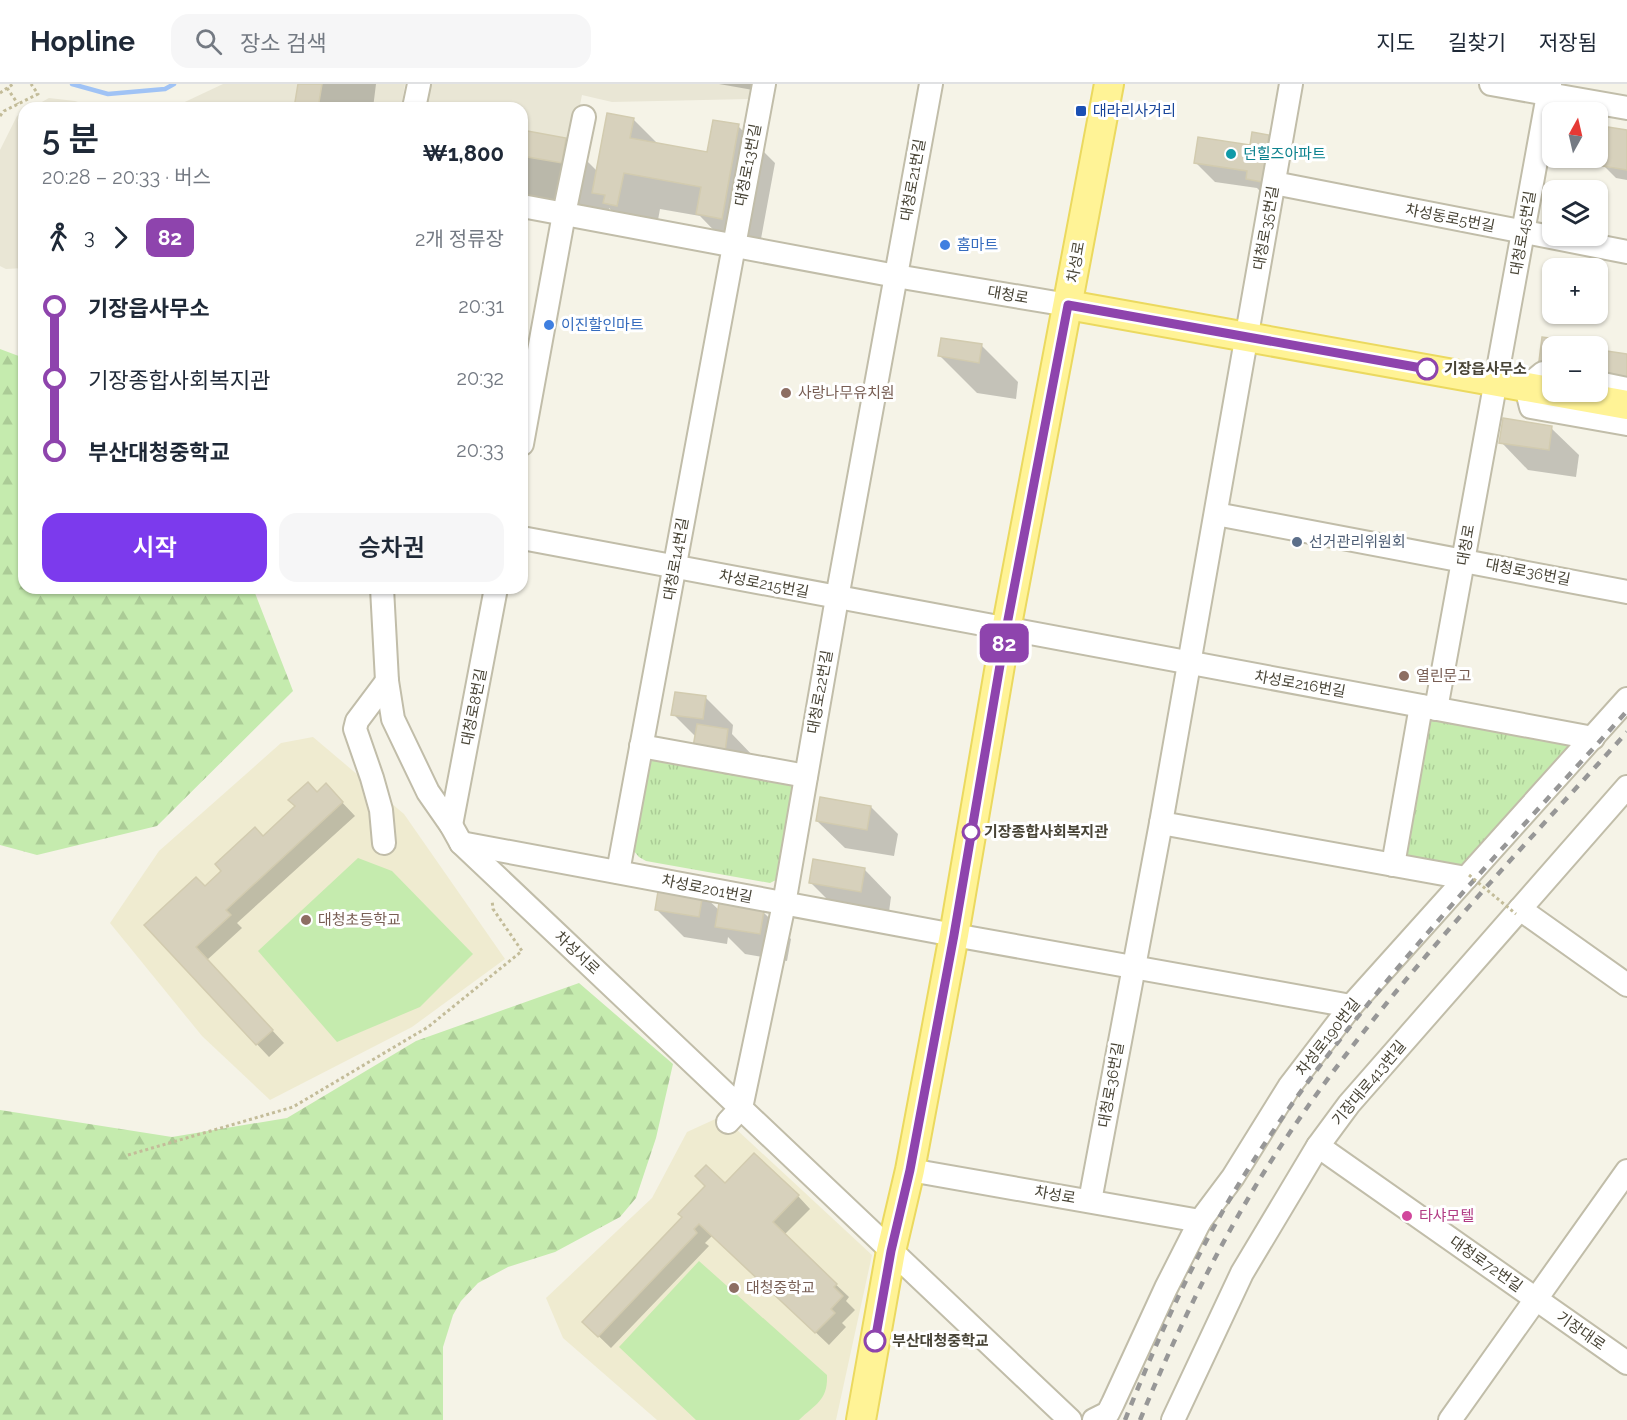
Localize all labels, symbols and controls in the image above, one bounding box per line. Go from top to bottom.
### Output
search box [171,14,591,68]
text: Hopline [30,25,135,58]
icon: search [192,25,225,58]
text: 장소 검색 [240,30,327,56]
text: 지도 [1376,30,1415,55]
text: 길찾기 [1448,30,1506,55]
text: 저장됨 [1539,30,1597,55]
place label: 대라리사거리 [1093,102,1176,120]
north arrow [1542,102,1608,168]
map controls [1542,102,1608,402]
marker: 대라리사거리 [1074,104,1088,118]
text: 5 분 [42,119,99,158]
street label: 대청로13번길 [731,122,765,208]
street label: 대청로21번길 [897,137,929,223]
text: ₩1,800 [422,140,504,166]
place label: 던힐즈아파트 [1243,145,1326,163]
marker: 던힐즈아파트 [1224,147,1238,161]
text: 20:28 – 20:33 · 버스 [42,165,211,189]
button: layers [1542,180,1608,246]
street label: 대청로35번길 [1250,184,1282,272]
street label: 대청로45번길 [1507,189,1539,277]
street label: 차성동로5번길 [1404,200,1496,236]
icon: walk [42,221,75,254]
icon: forward [104,221,137,254]
text: 3 [84,225,95,249]
text: 82 [158,225,182,250]
text: 2개 정류장 [415,227,504,251]
place label: 홈마트 [957,236,999,254]
marker: 홈마트 [938,238,952,252]
street label: 차성로 [1064,240,1088,284]
button: + [1542,258,1608,324]
street label: 대청로 [986,283,1030,307]
text: 20:31 [458,294,504,318]
text: 기장읍사무소 [88,295,209,321]
place label: 이진할인마트 [561,316,644,334]
marker: 이진할인마트 [542,318,556,332]
button: − [1542,336,1608,402]
marker: 기장읍사무소 [1416,358,1438,380]
place label: 기장읍사무소 [1444,360,1527,378]
text: 20:32 [456,366,504,390]
text: 기장종합사회복지관 [88,367,270,393]
place label: 사랑나무유치원 [798,384,895,402]
marker: 사랑나무유치원 [779,386,793,400]
text: 20:33 [456,438,504,462]
text: 부산대청중학교 [88,439,230,465]
button: 시작 [42,513,267,582]
button: 승차권 [279,513,504,582]
street label: 대청로14번길 [660,516,692,602]
street label: 대청로 [1454,523,1478,567]
place label: 선거관리위원회 [1309,533,1406,551]
marker: 선거관리위원회 [1290,535,1304,549]
street label: 대청로36번길 [1484,555,1572,589]
street label: 차성로215번길 [717,566,811,602]
line badge: 82 [977,624,1031,662]
text: 82 [992,631,1016,656]
street label: 대청로22번길 [804,649,836,735]
street label: 대청로8번길 [458,667,490,747]
street label: 차성로216번길 [1253,667,1347,701]
place label: 열린문고 [1416,667,1471,685]
marker: 열린문고 [1397,669,1411,683]
marker: 기장종합사회복지관 [962,823,980,841]
place label: 기장종합사회복지관 [984,823,1108,841]
street label: 차성로201번길 [660,871,754,907]
place label: 대청초등학교 [318,911,401,929]
marker: 대청초등학교 [299,913,313,927]
street label: 차성서로 [551,928,603,978]
street label: 차성로190번길 [1292,995,1364,1079]
street label: 기장대로413번길 [1328,1037,1410,1129]
street label: 대청로36번길 [1095,1041,1127,1129]
street label: 차성로 [1033,1183,1077,1207]
place label: 타샤모텔 [1419,1207,1474,1225]
marker: 타샤모텔 [1400,1209,1414,1223]
street label: 대청로72번길 [1446,1232,1526,1296]
place label: 대청중학교 [746,1279,815,1297]
marker: 대청중학교 [727,1281,741,1295]
street label: 기장대로 [1553,1308,1609,1354]
marker: 부산대청중학교 [864,1330,886,1352]
place label: 부산대청중학교 [892,1332,989,1350]

